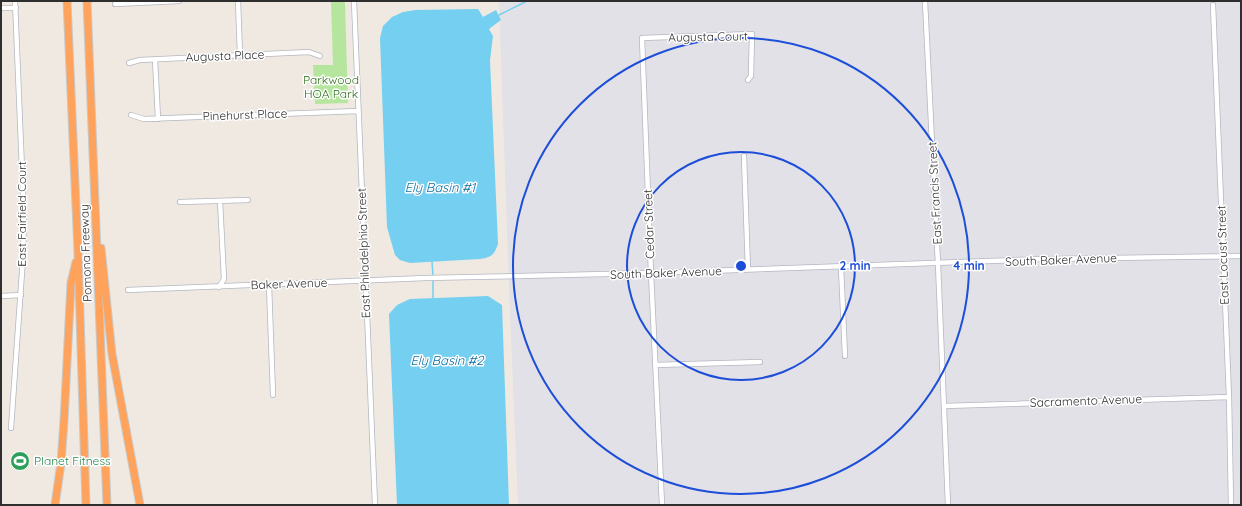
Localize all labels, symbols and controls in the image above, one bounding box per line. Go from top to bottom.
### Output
street label: Augusta Court [668,28,748,45]
street label: Augusta Place [185,47,265,64]
park label: Parkwood HOA Park [303,72,359,101]
street label: Pinehurst Place [202,106,288,123]
street label: East Francis Street [924,141,945,245]
street label: East Fairfield Court [14,161,29,267]
water label: Ely Basin #1 [405,179,477,195]
street label: East Philadelphia Street [354,188,373,318]
street label: Cedar Street [640,189,657,259]
street label: Pomona Freeway [76,204,95,302]
street label: East Locust Street [1213,205,1232,305]
street label: South Baker Avenue [1005,250,1117,269]
text: 2 min [839,258,871,273]
text: 4 min [953,258,985,273]
centre of rings [734,259,748,273]
street label: South Baker Avenue [610,263,722,282]
street label: Baker Avenue [250,275,328,292]
water label: Ely Basin #2 [410,352,485,368]
street label: Sacramento Avenue [1030,391,1143,410]
sports icon: Planet Fitness [9,450,31,472]
place label: Planet Fitness [34,453,111,468]

